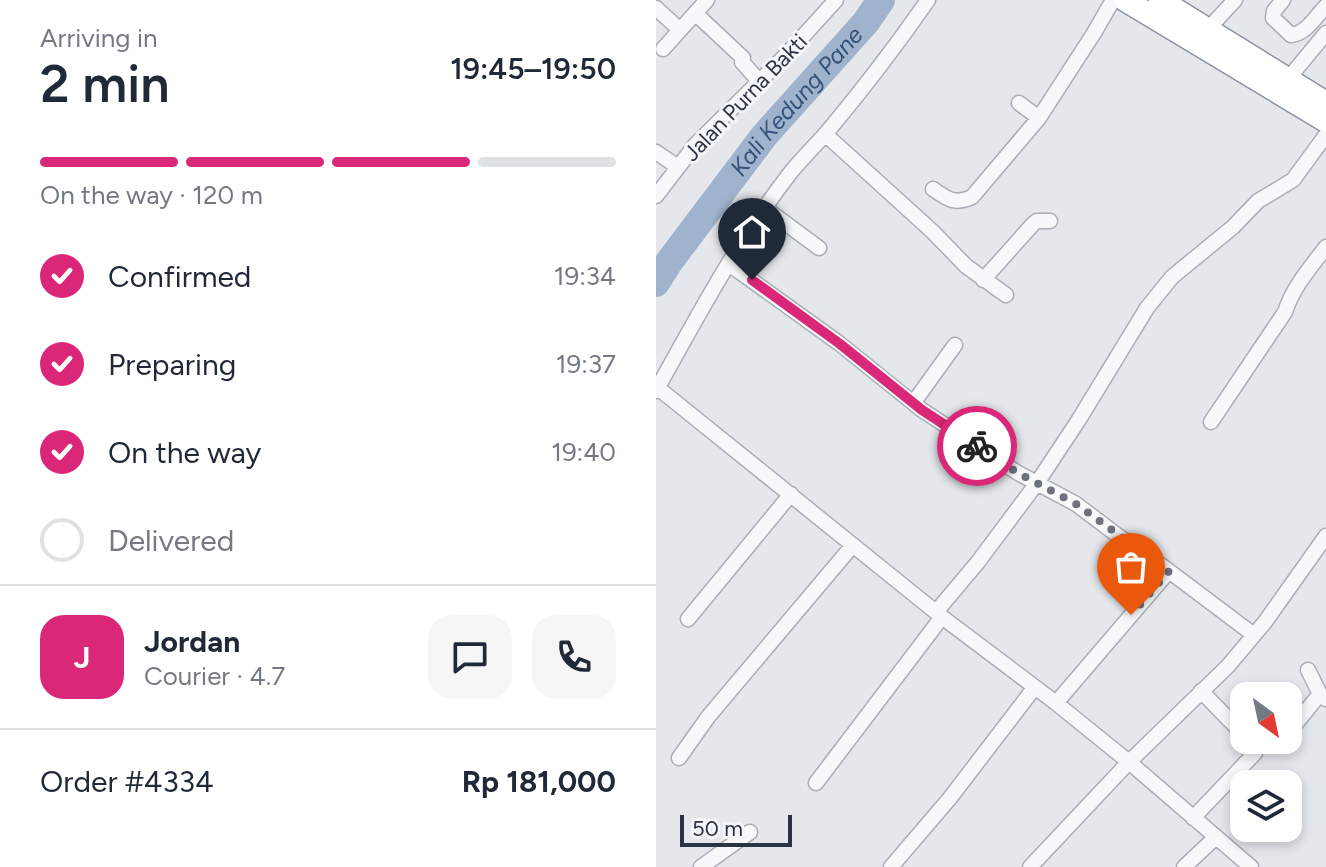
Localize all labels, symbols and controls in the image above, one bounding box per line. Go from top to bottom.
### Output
water label: Kali Kedung Pane [724,20,869,182]
text: Arriving in [40,22,158,54]
street label: Jalan Purna Bakti [678,28,813,167]
text: 19:45–19:50 [450,50,616,87]
text: 2 min [40,53,169,115]
text: On the way · 120 m [40,179,263,211]
pin [718,198,786,280]
icon: home [730,210,774,254]
icon: check [40,254,84,298]
text: Confirmed [108,258,251,295]
text: 19:34 [554,260,616,292]
icon: check [40,342,84,386]
text: Preparing [108,346,236,383]
text: 19:37 [556,348,616,380]
courier [937,406,1017,486]
icon: bike [955,424,999,468]
icon: check [40,430,84,474]
text: On the way [108,434,261,471]
text: 19:40 [551,436,616,468]
text: Delivered [108,522,234,559]
pin [1097,533,1165,615]
icon: bag [1109,545,1153,589]
button: chat [428,615,512,699]
button: phone [532,615,616,699]
text: Jordan [144,623,240,660]
text: J [74,639,90,676]
text: Courier · 4.7 [144,660,285,692]
north arrow [1230,682,1302,754]
map controls [1230,682,1302,842]
text: Order #4334 [40,763,214,800]
text: Rp 181,000 [462,763,616,800]
button: layers [1230,770,1302,842]
scale bar [680,811,792,847]
text: 50 m [692,815,743,842]

